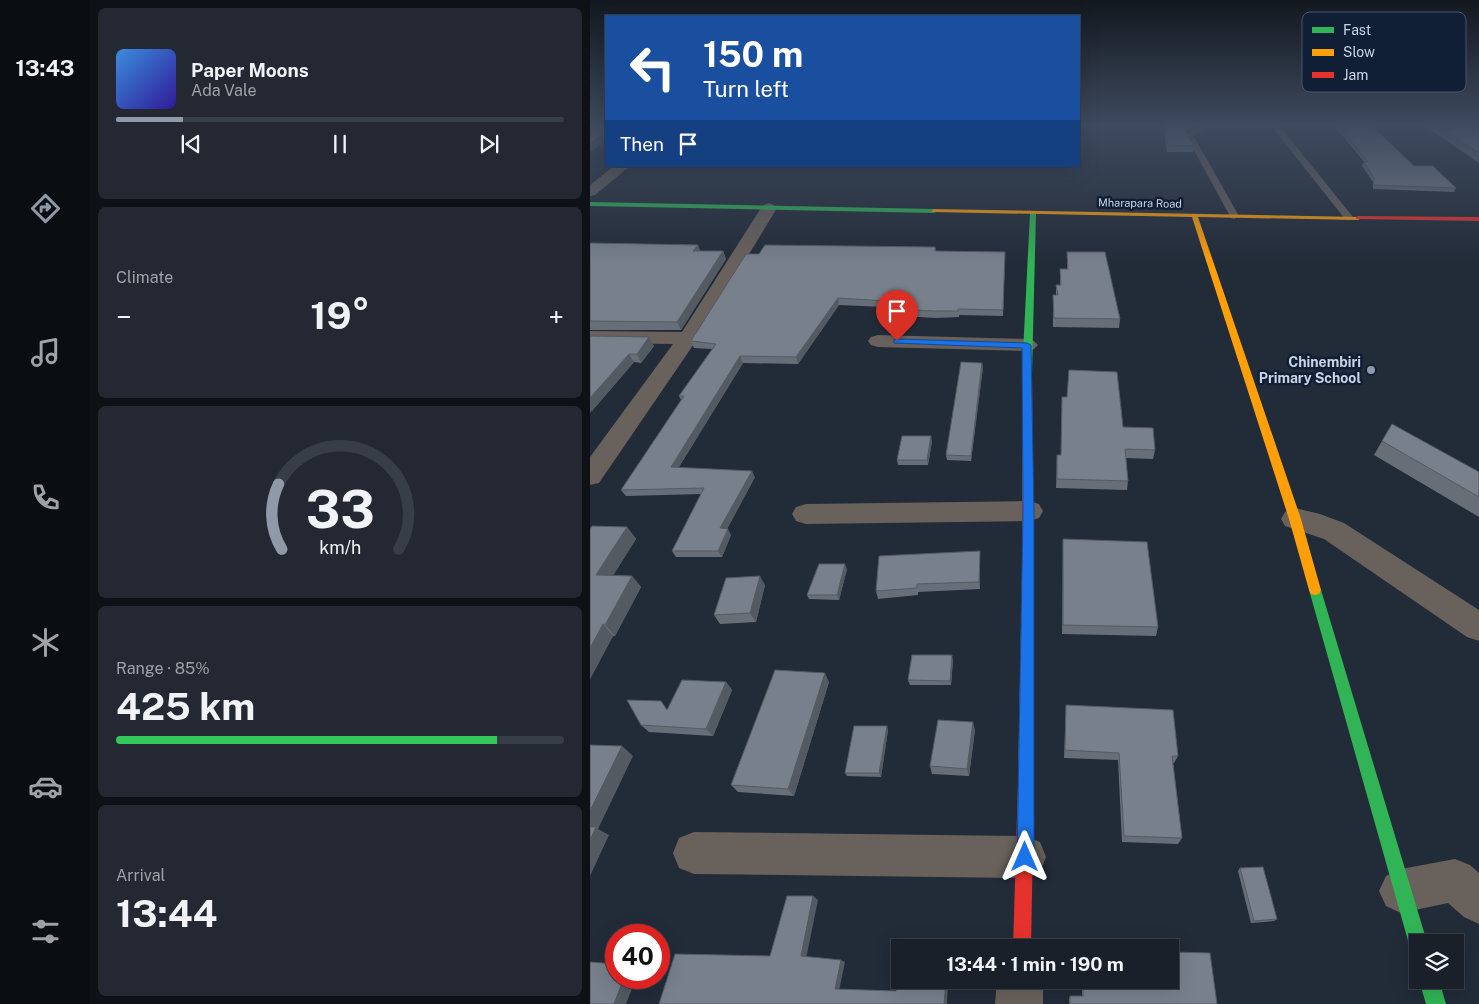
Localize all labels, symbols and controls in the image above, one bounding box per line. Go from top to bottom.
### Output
legend [1302,12,1466,92]
text: Fast [1343,22,1371,38]
text: 150 m [703,34,803,75]
icon: left [620,35,685,100]
text: Slow [1343,44,1375,60]
text: 13:43 [16,55,74,81]
text: Paper Moons [191,59,309,81]
text: Jam [1343,67,1368,83]
text: Turn left [703,76,789,102]
text: Ada Vale [191,81,256,100]
icon: previous [177,130,205,158]
icon: pause [326,130,354,158]
icon: next [475,130,503,158]
icon: arrive [674,130,702,158]
text: Then [620,133,664,155]
icon: directions [28,191,63,226]
street label: Mharapara Road [1098,196,1182,210]
text: Climate [116,268,173,287]
pin [876,290,918,341]
text: 19° [310,293,370,338]
icon: arrive [883,297,911,325]
text: − [116,300,132,333]
text: + [548,300,564,333]
icon: music [28,335,63,370]
place label: Chinembiri Primary School [1259,354,1361,386]
marker: Chinembiri Primary School [1365,364,1377,376]
text: 33 [306,479,375,540]
icon: phone [28,480,63,515]
text: km/h [319,537,361,558]
icon: climate [28,625,63,660]
text: Range · 85% [116,659,210,678]
text: 425 km [116,684,255,729]
icon: car [28,769,63,804]
position arrow [998,830,1050,882]
text: Arrival [116,866,165,885]
text: 13:44 [116,891,218,936]
icon: filters [28,914,63,949]
speed limit sign: 40 [605,924,670,989]
map controls [1409,934,1464,989]
button: layers [1409,934,1464,989]
text: 13:44 · 1 min · 190 m [946,953,1124,975]

